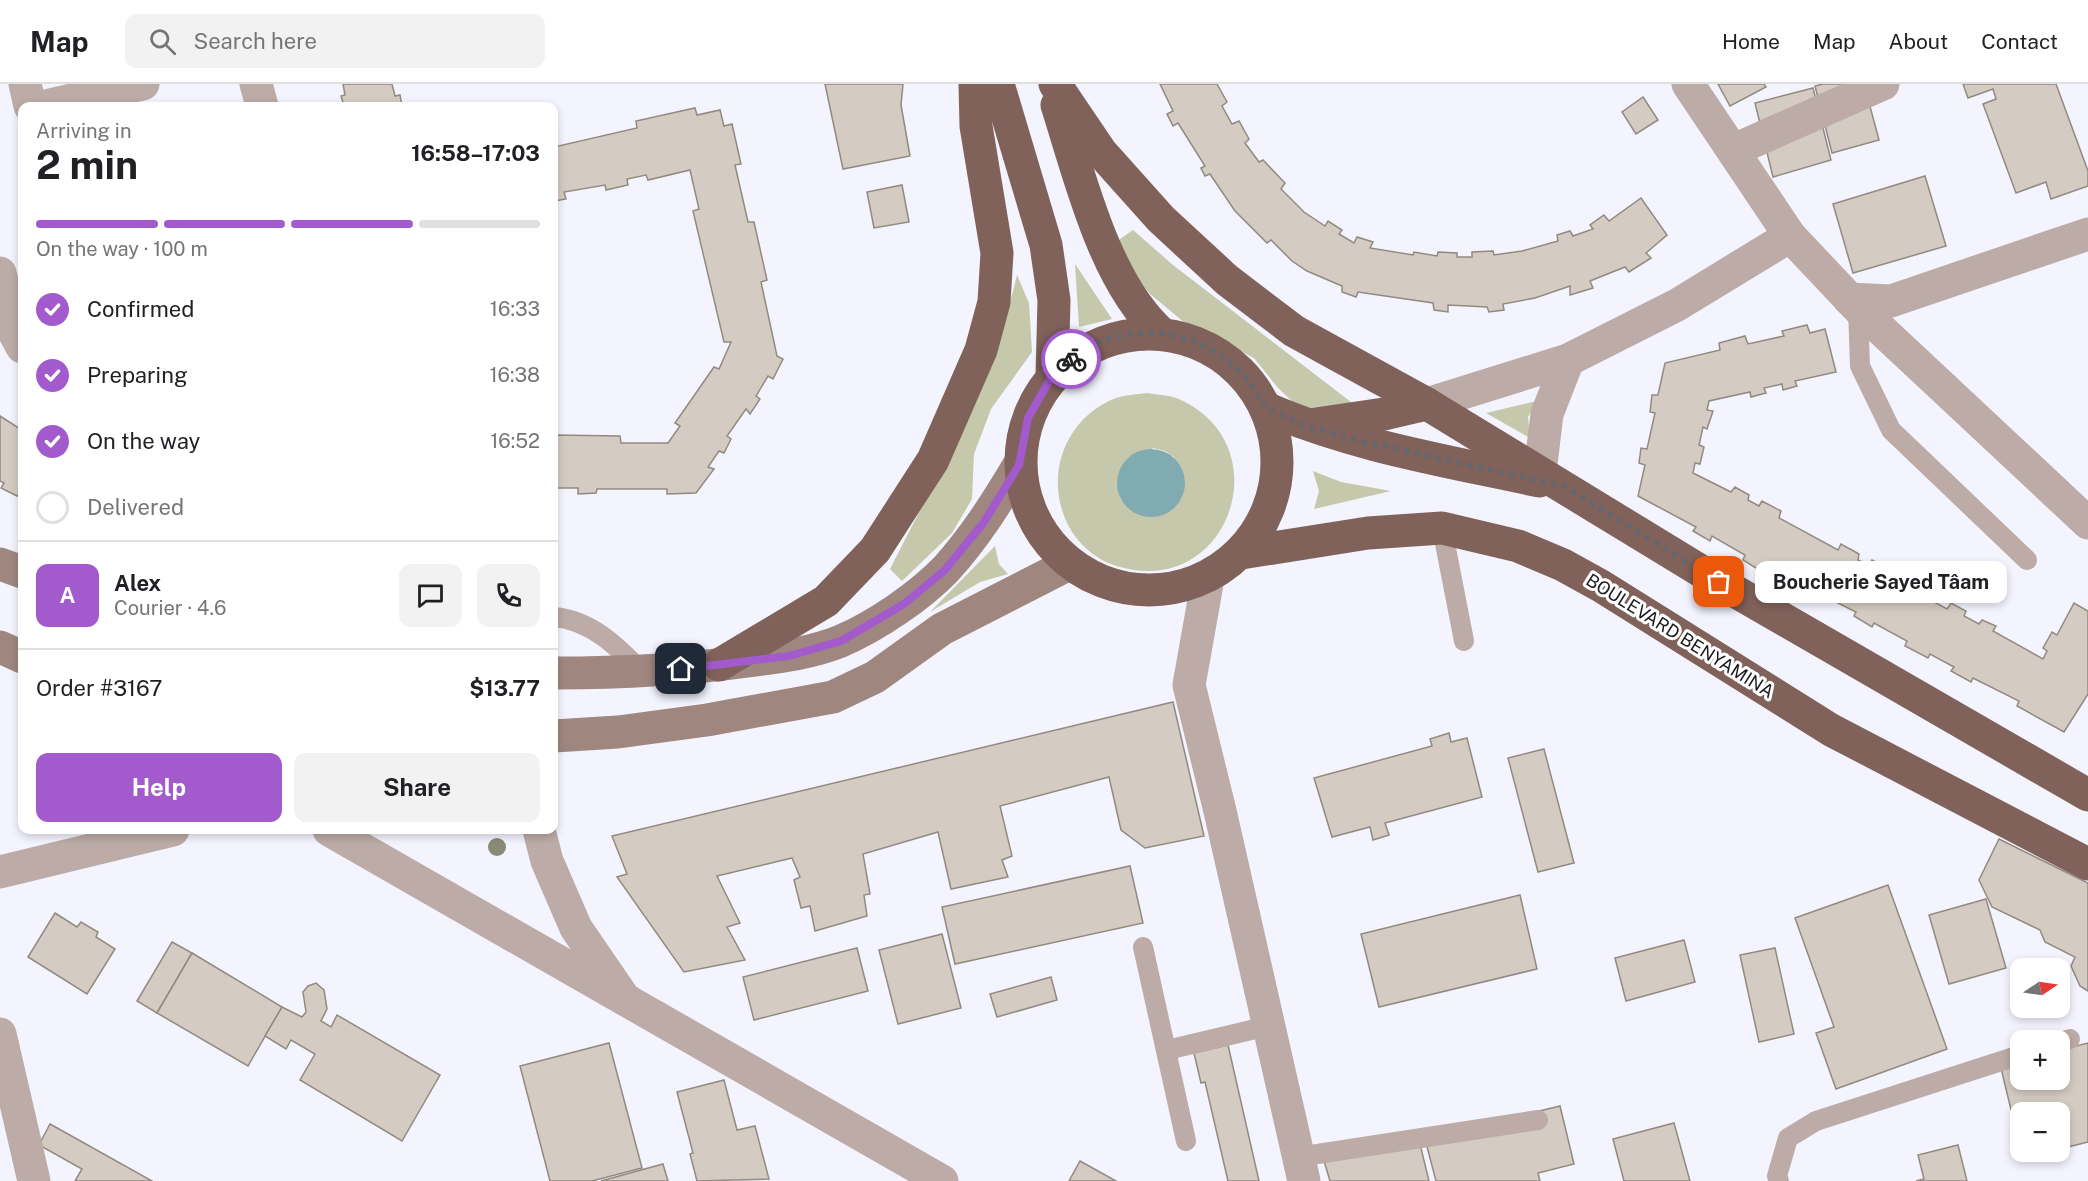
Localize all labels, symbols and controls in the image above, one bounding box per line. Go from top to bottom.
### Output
search box [125,14,545,68]
text: Map [30,25,89,58]
icon: search [146,25,179,58]
text: Search here [194,28,317,54]
text: Home [1722,29,1780,54]
text: Map [1813,29,1856,54]
text: About [1889,29,1948,54]
text: Contact [1981,29,2058,54]
text: Arriving in [36,119,131,143]
text: 16:58–17:03 [411,140,540,166]
text: 2 min [36,142,138,188]
text: On the way · 100 m [36,237,208,261]
icon: check [36,293,69,326]
text: Confirmed [87,296,194,322]
text: 16:33 [490,297,540,321]
courier [1041,329,1101,389]
icon: bike [1055,343,1088,376]
icon: check [36,359,69,392]
text: Preparing [87,362,188,388]
text: 16:38 [489,363,540,387]
icon: check [36,425,69,458]
text: On the way [87,428,200,454]
text: 16:52 [490,429,540,453]
text: Delivered [87,494,184,520]
pin [1693,556,1744,607]
callout: Boucherie Sayed Tâam [1755,561,2007,603]
button: chat [399,564,462,627]
button: phone [477,564,540,627]
icon: bag [1702,565,1735,598]
street label: BOULEVARD BENYAMINA [1582,569,1778,702]
text: Alex [114,570,161,596]
text: Boucherie Sayed Tâam [1773,570,1989,594]
text: A [60,582,75,608]
text: Courier · 4.6 [114,596,226,620]
pin [655,643,706,694]
icon: home [664,652,697,685]
text: Order #3167 [36,675,163,701]
text: $13.77 [469,675,540,701]
button: Help [36,753,282,822]
button: Share [294,753,540,822]
north arrow [2010,958,2070,1018]
map controls [2010,958,2070,1162]
button: + [2010,1030,2070,1090]
button: − [2010,1102,2070,1162]

